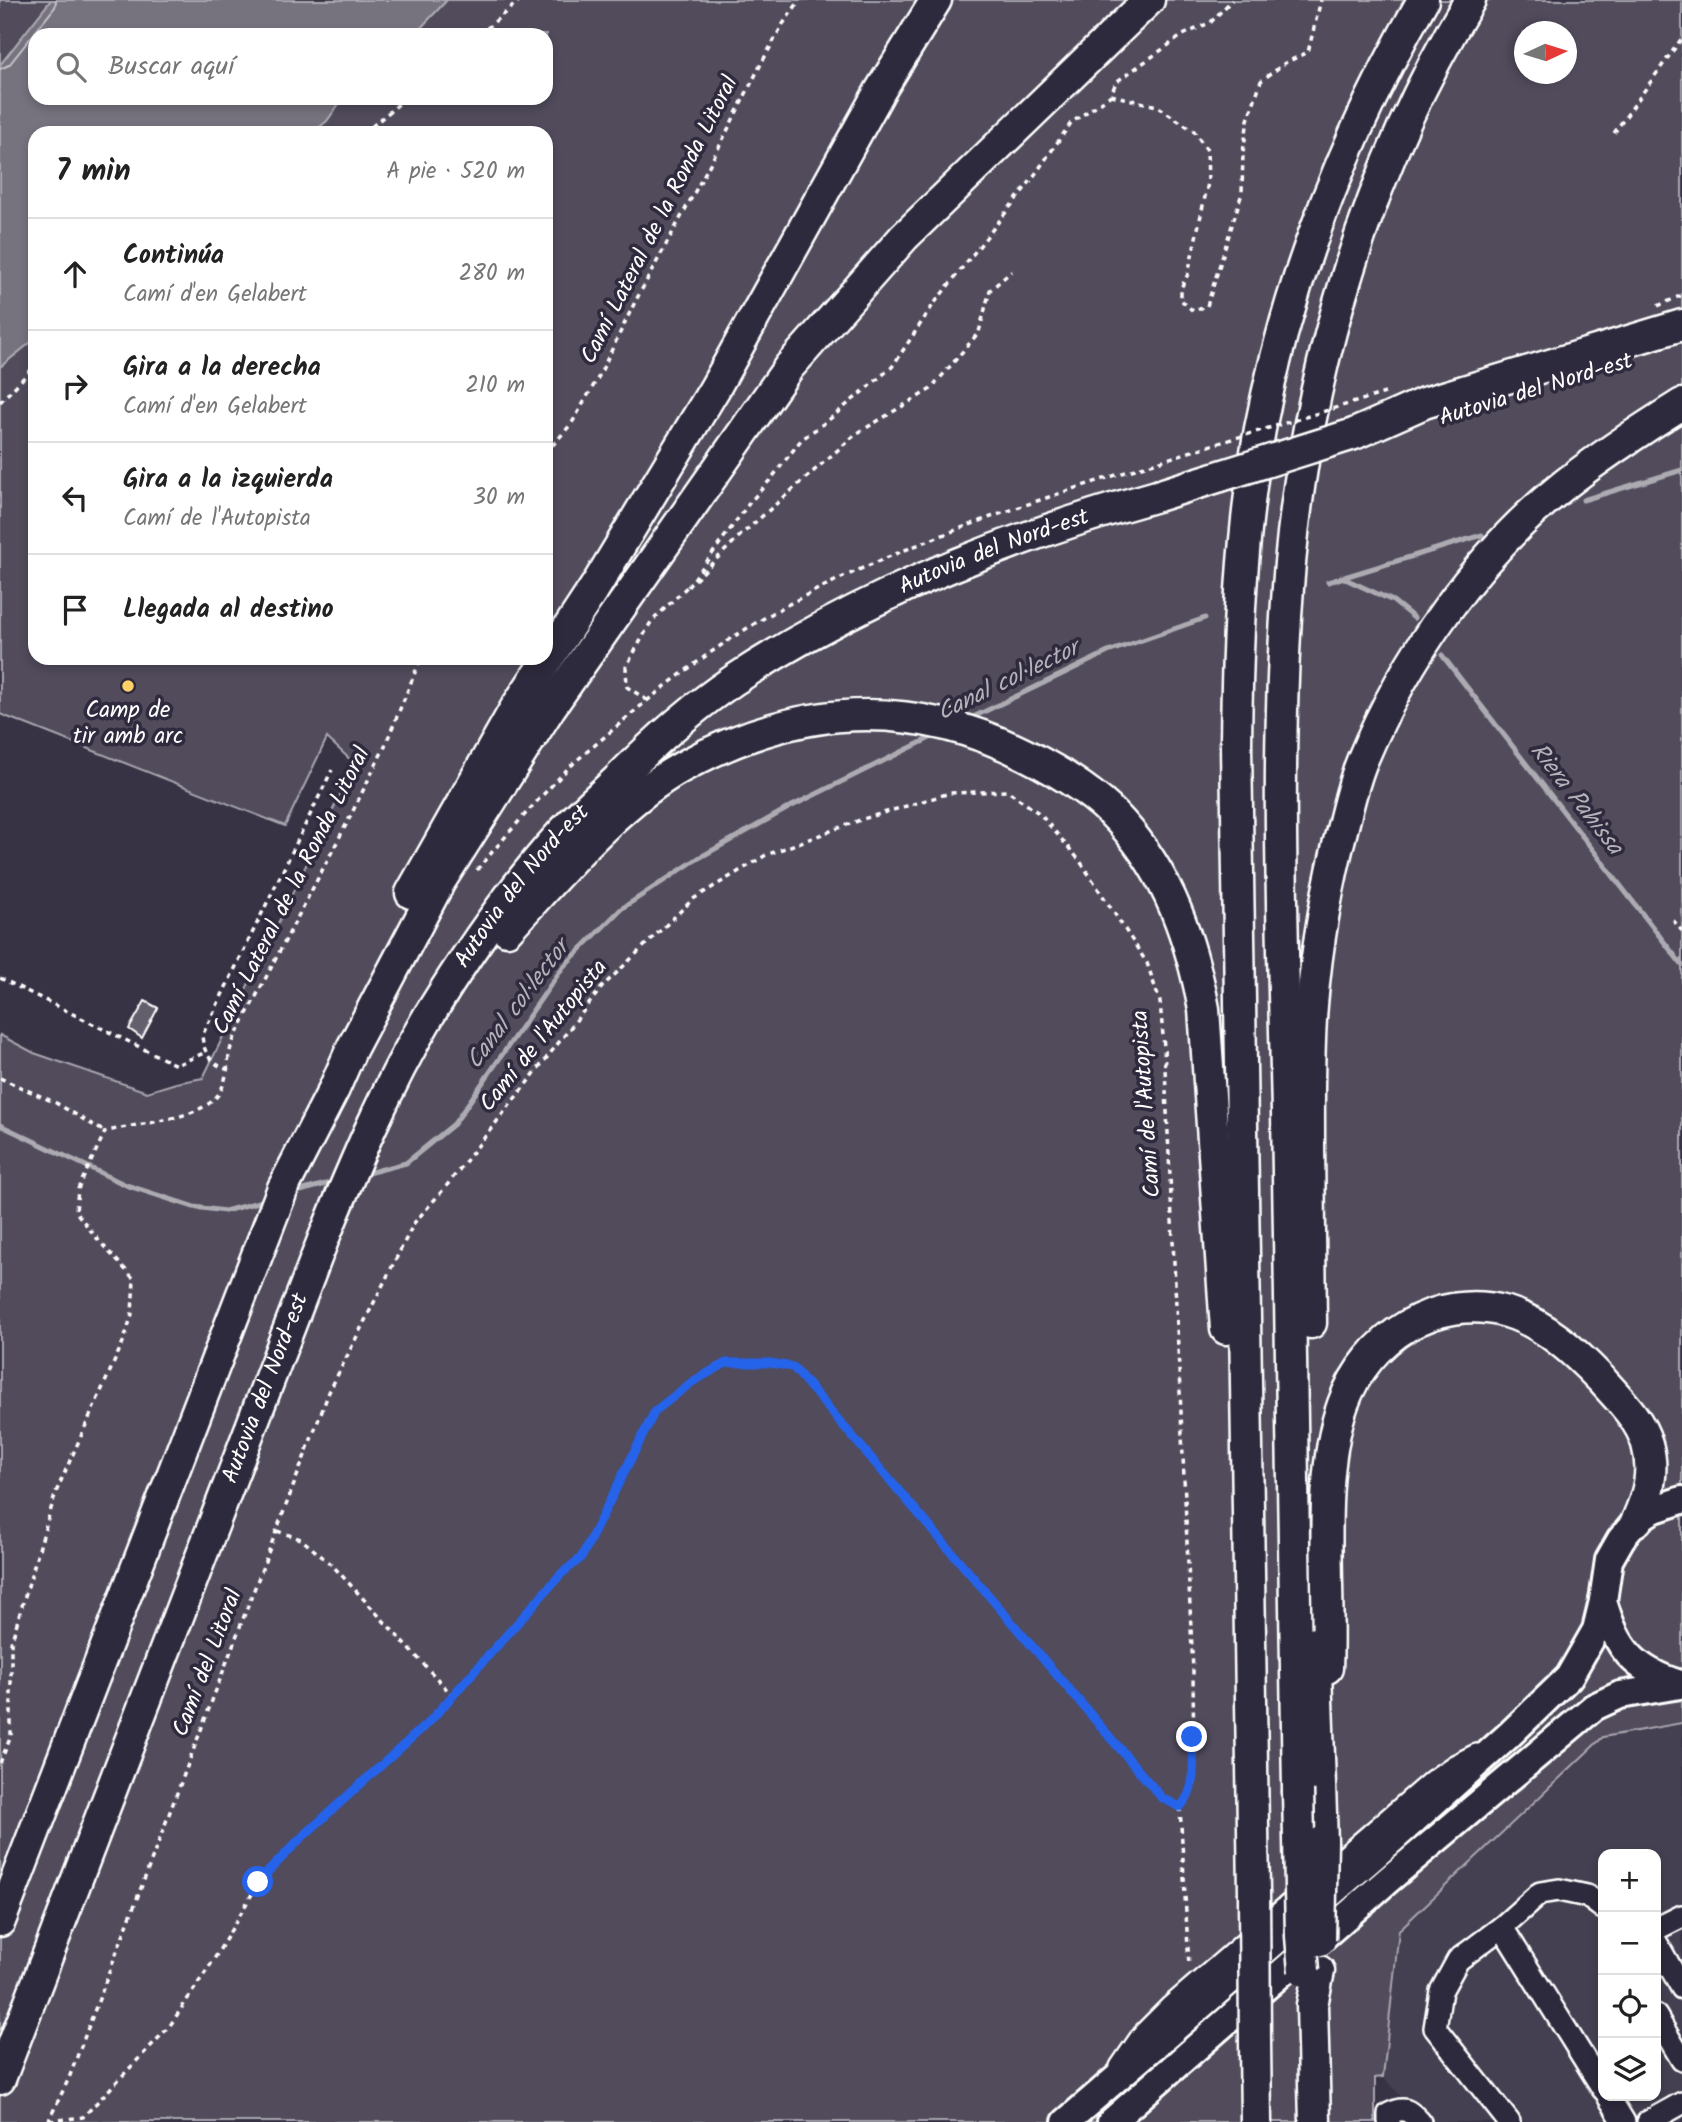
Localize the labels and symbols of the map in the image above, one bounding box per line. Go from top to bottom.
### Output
north arrow [1514,21,1577,84]
street label: Camí Lateral de la Ronda Litoral [572,69,749,370]
street label: Autovia del Nord-est [1435,343,1638,437]
street label: Autovia del Nord-est [893,499,1095,605]
water label: Canal col·lector [930,628,1090,732]
marker: Camp de tir amb arc [120,678,136,694]
place label: Camp de tir amb arc [73,693,183,755]
water label: Riera Pahissa [1519,734,1634,865]
street label: Camí Lateral de la Ronda Litoral [204,740,381,1041]
street label: Autovia del Nord-est [445,795,599,976]
water label: Canal col·lector [456,928,583,1078]
street label: Camí de l'Autopista [471,952,617,1120]
street label: Camí de l'Autopista [1122,1009,1172,1199]
street label: Autovia del Nord-est [213,1287,319,1489]
street label: Camí del Litoral [163,1584,253,1742]
route end [1176,1721,1207,1752]
route start [242,1866,273,1897]

